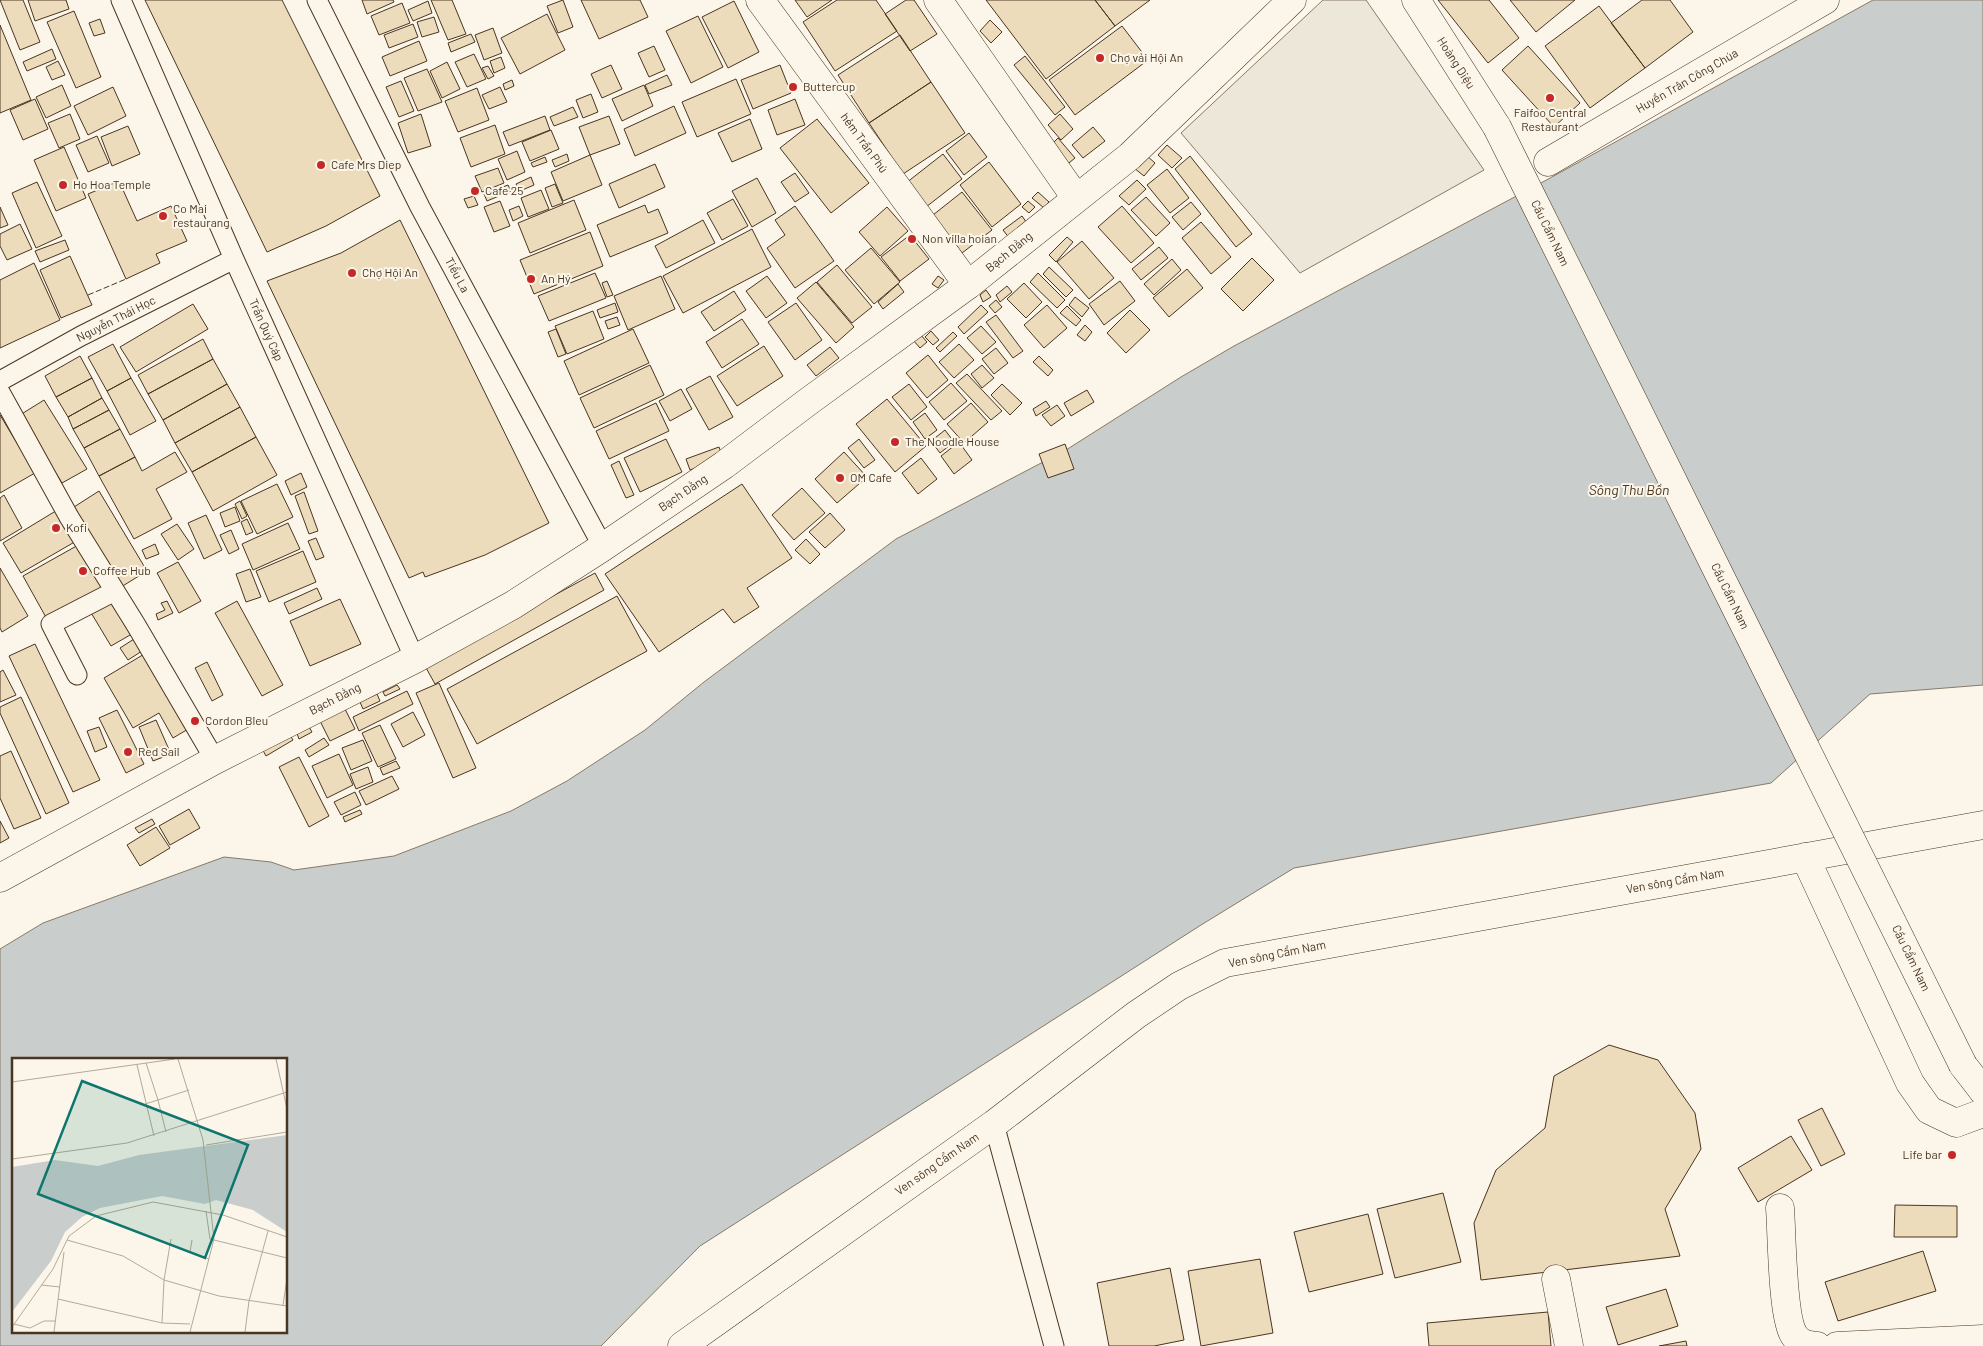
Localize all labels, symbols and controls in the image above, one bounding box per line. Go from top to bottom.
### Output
street label: Hoàng Diệu [1435,34,1479,91]
street label: Huyền Trân Công Chúa [1633,45,1740,115]
place label: Chợ vải Hội An [1110,50,1183,64]
marker: Chợ vải Hội An [1094,52,1106,64]
place label: Buttercup [803,79,855,93]
marker: Buttercup [787,81,799,93]
marker: Faifoo Central Restaurant [1544,92,1556,104]
place label: Faifoo Central Restaurant [1514,105,1586,133]
street label: hẻm Trần Phú [838,110,891,175]
place label: Cafe Mrs Diep [331,157,401,171]
marker: Cafe Mrs Diep [315,159,327,171]
place label: Ho Hoa Temple [73,177,151,191]
marker: Ho Hoa Temple [57,179,69,191]
place label: Cafe 25 [485,183,523,197]
marker: Cafe 25 [469,185,481,197]
street label: Cầu Cẩm Nam [1529,197,1573,268]
place label: Co Mai restaurang [173,201,230,229]
marker: Co Mai restaurang [157,210,169,222]
street label: Bạch Đằng [982,228,1034,274]
place label: Non villa hoian [922,231,997,245]
marker: Non villa hoian [906,233,918,245]
street label: Tiểu La [443,255,473,295]
place label: Chợ Hội An [362,265,418,279]
marker: Chợ Hội An [346,267,358,279]
place label: An Hý [541,271,571,285]
marker: An Hý [525,273,537,285]
street label: Nguyễn Thái Học [74,292,157,344]
street label: Trần Quý Cáp [247,296,287,363]
place label: The Noodle House [905,434,999,448]
marker: The Noodle House [889,436,901,448]
place label: OM Cafe [850,470,892,484]
street label: Bạch Đằng [655,471,709,514]
marker: OM Cafe [834,472,846,484]
water label: Sông Thu Bồn [1589,481,1669,498]
place label: Kofi [66,520,87,534]
marker: Kofi [50,522,62,534]
street label: Cầu Cẩm Nam [1709,560,1753,631]
place label: Coffee Hub [93,563,151,577]
marker: Coffee Hub [77,565,89,577]
street label: Bạch Đằng [307,679,363,717]
place label: Cordon Bleu [205,713,268,727]
marker: Cordon Bleu [189,715,201,727]
place label: Red Sail [138,744,180,758]
marker: Red Sail [122,746,134,758]
street label: Ven sông Cẩm Nam [1625,865,1725,896]
street label: Cầu Cẩm Nam [1890,922,1934,993]
street label: Ven sông Cẩm Nam [1227,937,1327,969]
inset map [12,1058,288,1334]
street label: Ven sông Cẩm Nam [892,1129,981,1197]
place label: Life bar [1903,1147,1943,1161]
marker: Life bar [1946,1149,1958,1161]

